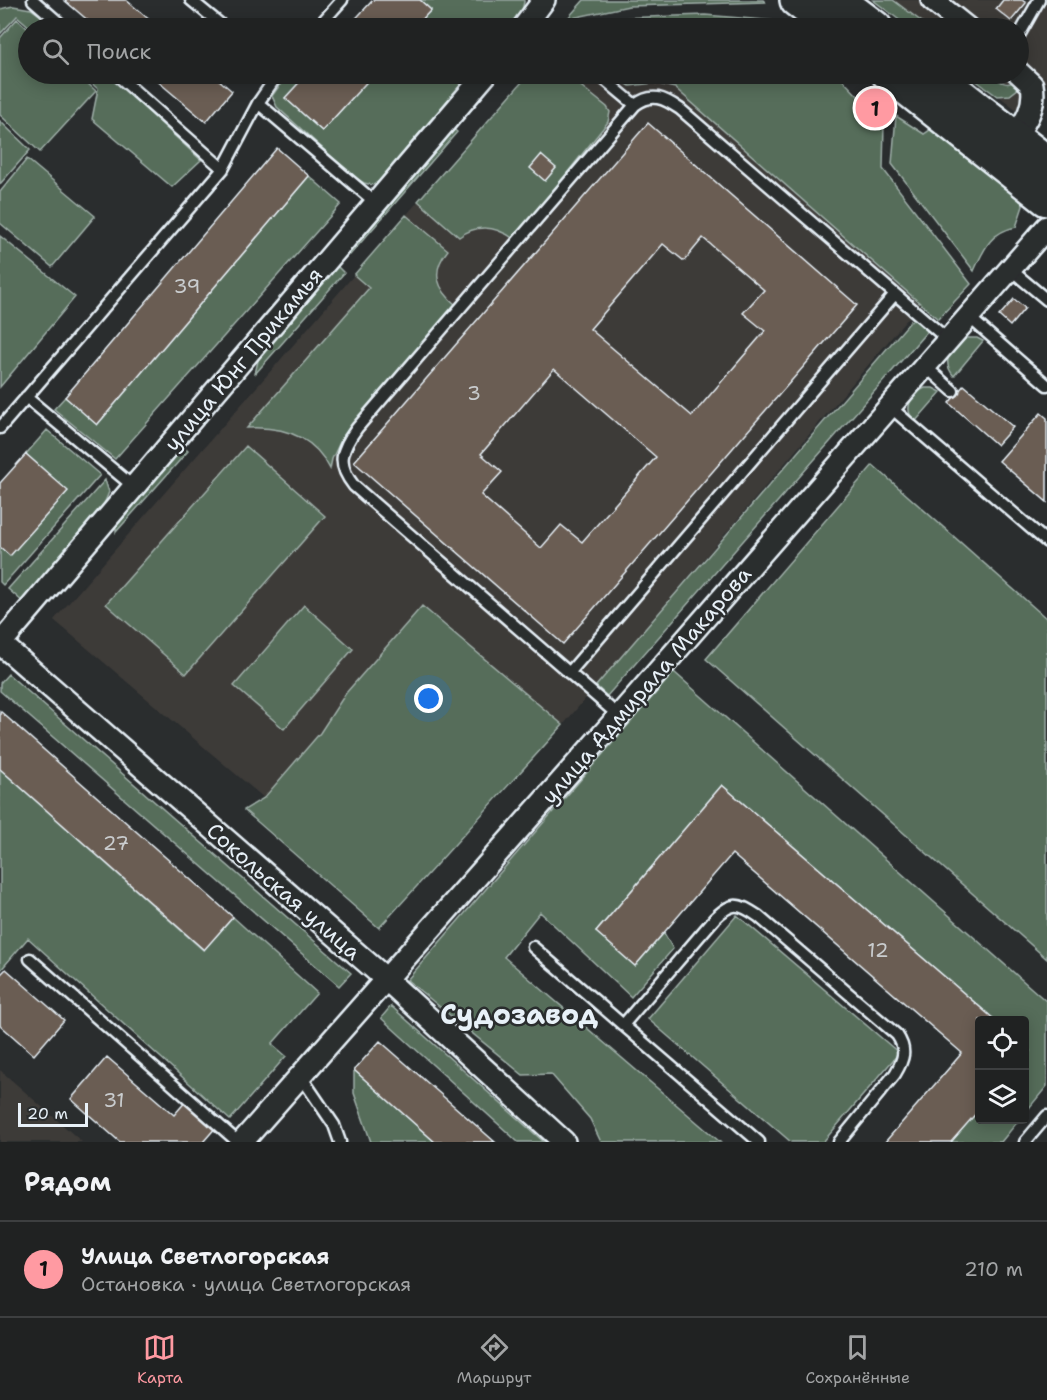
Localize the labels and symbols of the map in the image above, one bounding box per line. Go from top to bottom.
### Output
pin: 1 [856,86,894,130]
street label: улица Юнг Прикамья [158,261,329,458]
house number: 39 [174,273,200,299]
house number: 3 [467,380,481,406]
street label: улица Адмирала Макарова [535,560,758,810]
your location [414,684,443,713]
street label: Сокольская улица [200,816,367,967]
house number: 27 [103,830,129,856]
house number: 12 [867,937,889,963]
district label: Судозавод [440,995,598,1033]
house number: 31 [103,1087,125,1113]
scale bar [18,1100,88,1128]

